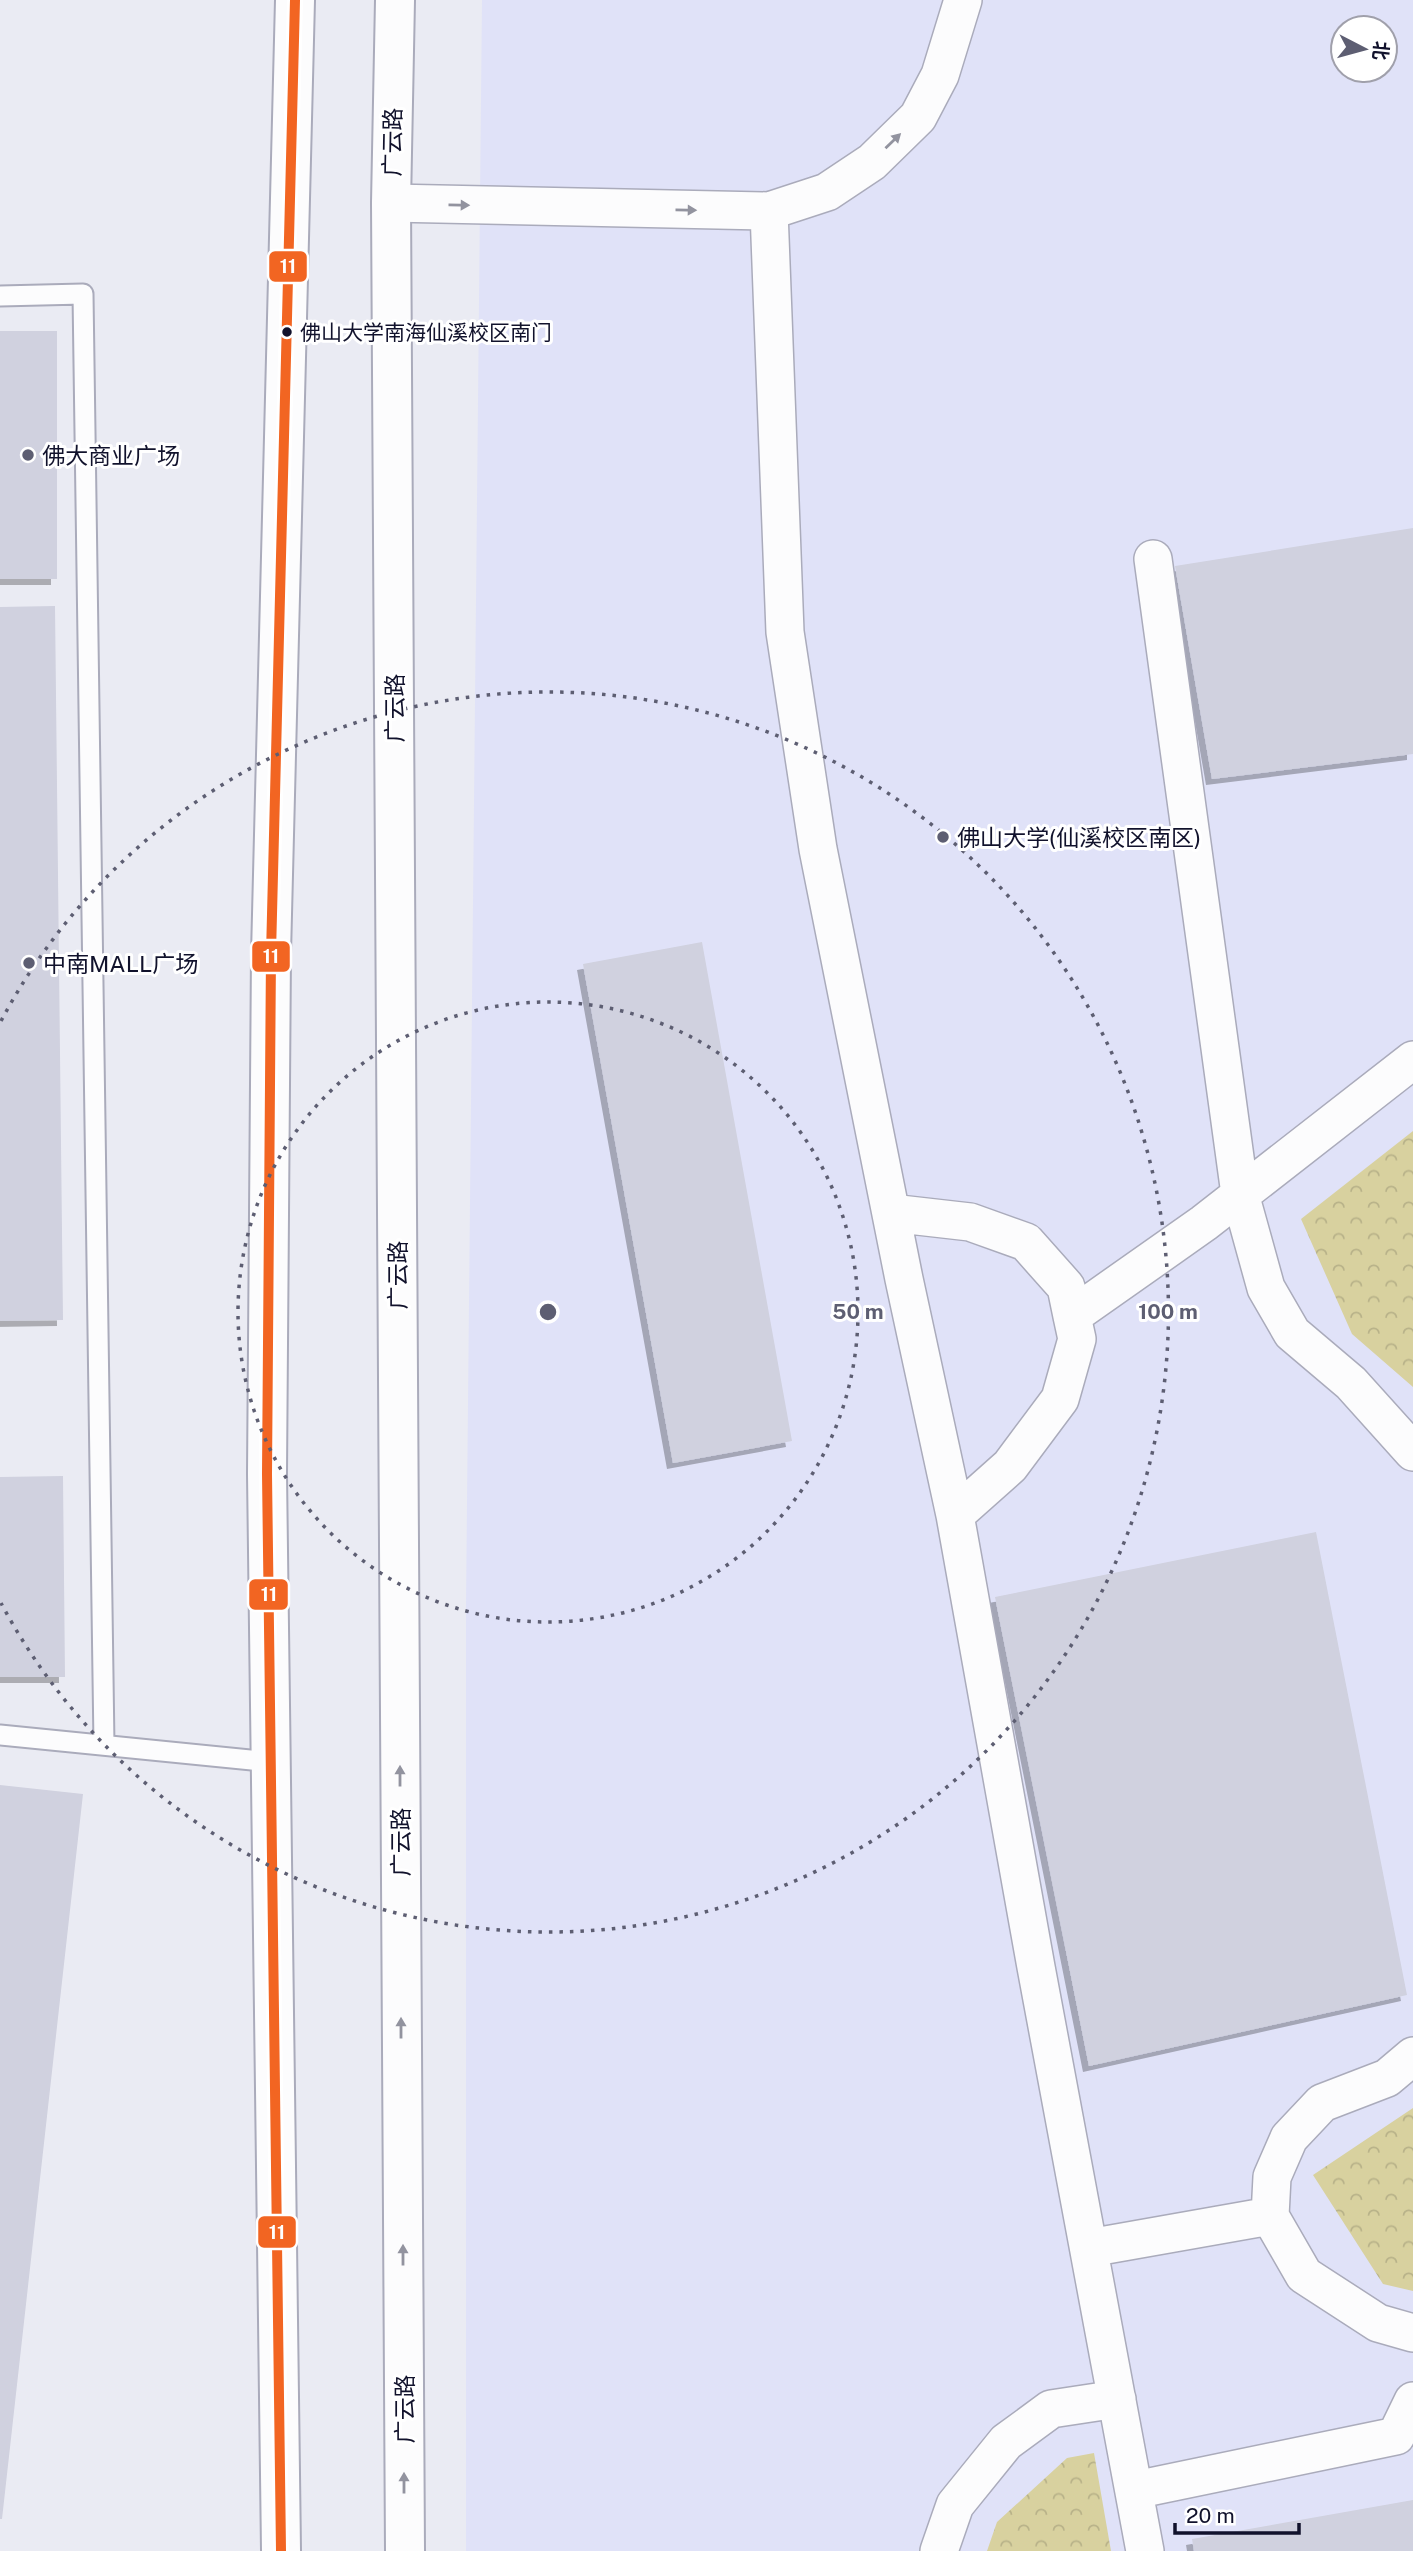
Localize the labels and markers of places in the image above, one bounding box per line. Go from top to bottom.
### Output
place label: 佛山大学南海仙溪校区南门 [300,320,552,345]
marker: 佛山大学南海仙溪校区南门 [280,325,294,339]
place label: 佛大商业广场 [42,442,180,469]
marker: 佛大商业广场 [20,447,36,463]
place label: 佛山大学(仙溪校区南区) [957,824,1201,851]
marker: 佛山大学(仙溪校区南区) [935,829,951,845]
place label: 中南MALL广场 [43,950,198,977]
marker: 中南MALL广场 [21,955,37,971]
centre of rings [536,1300,560,1324]

